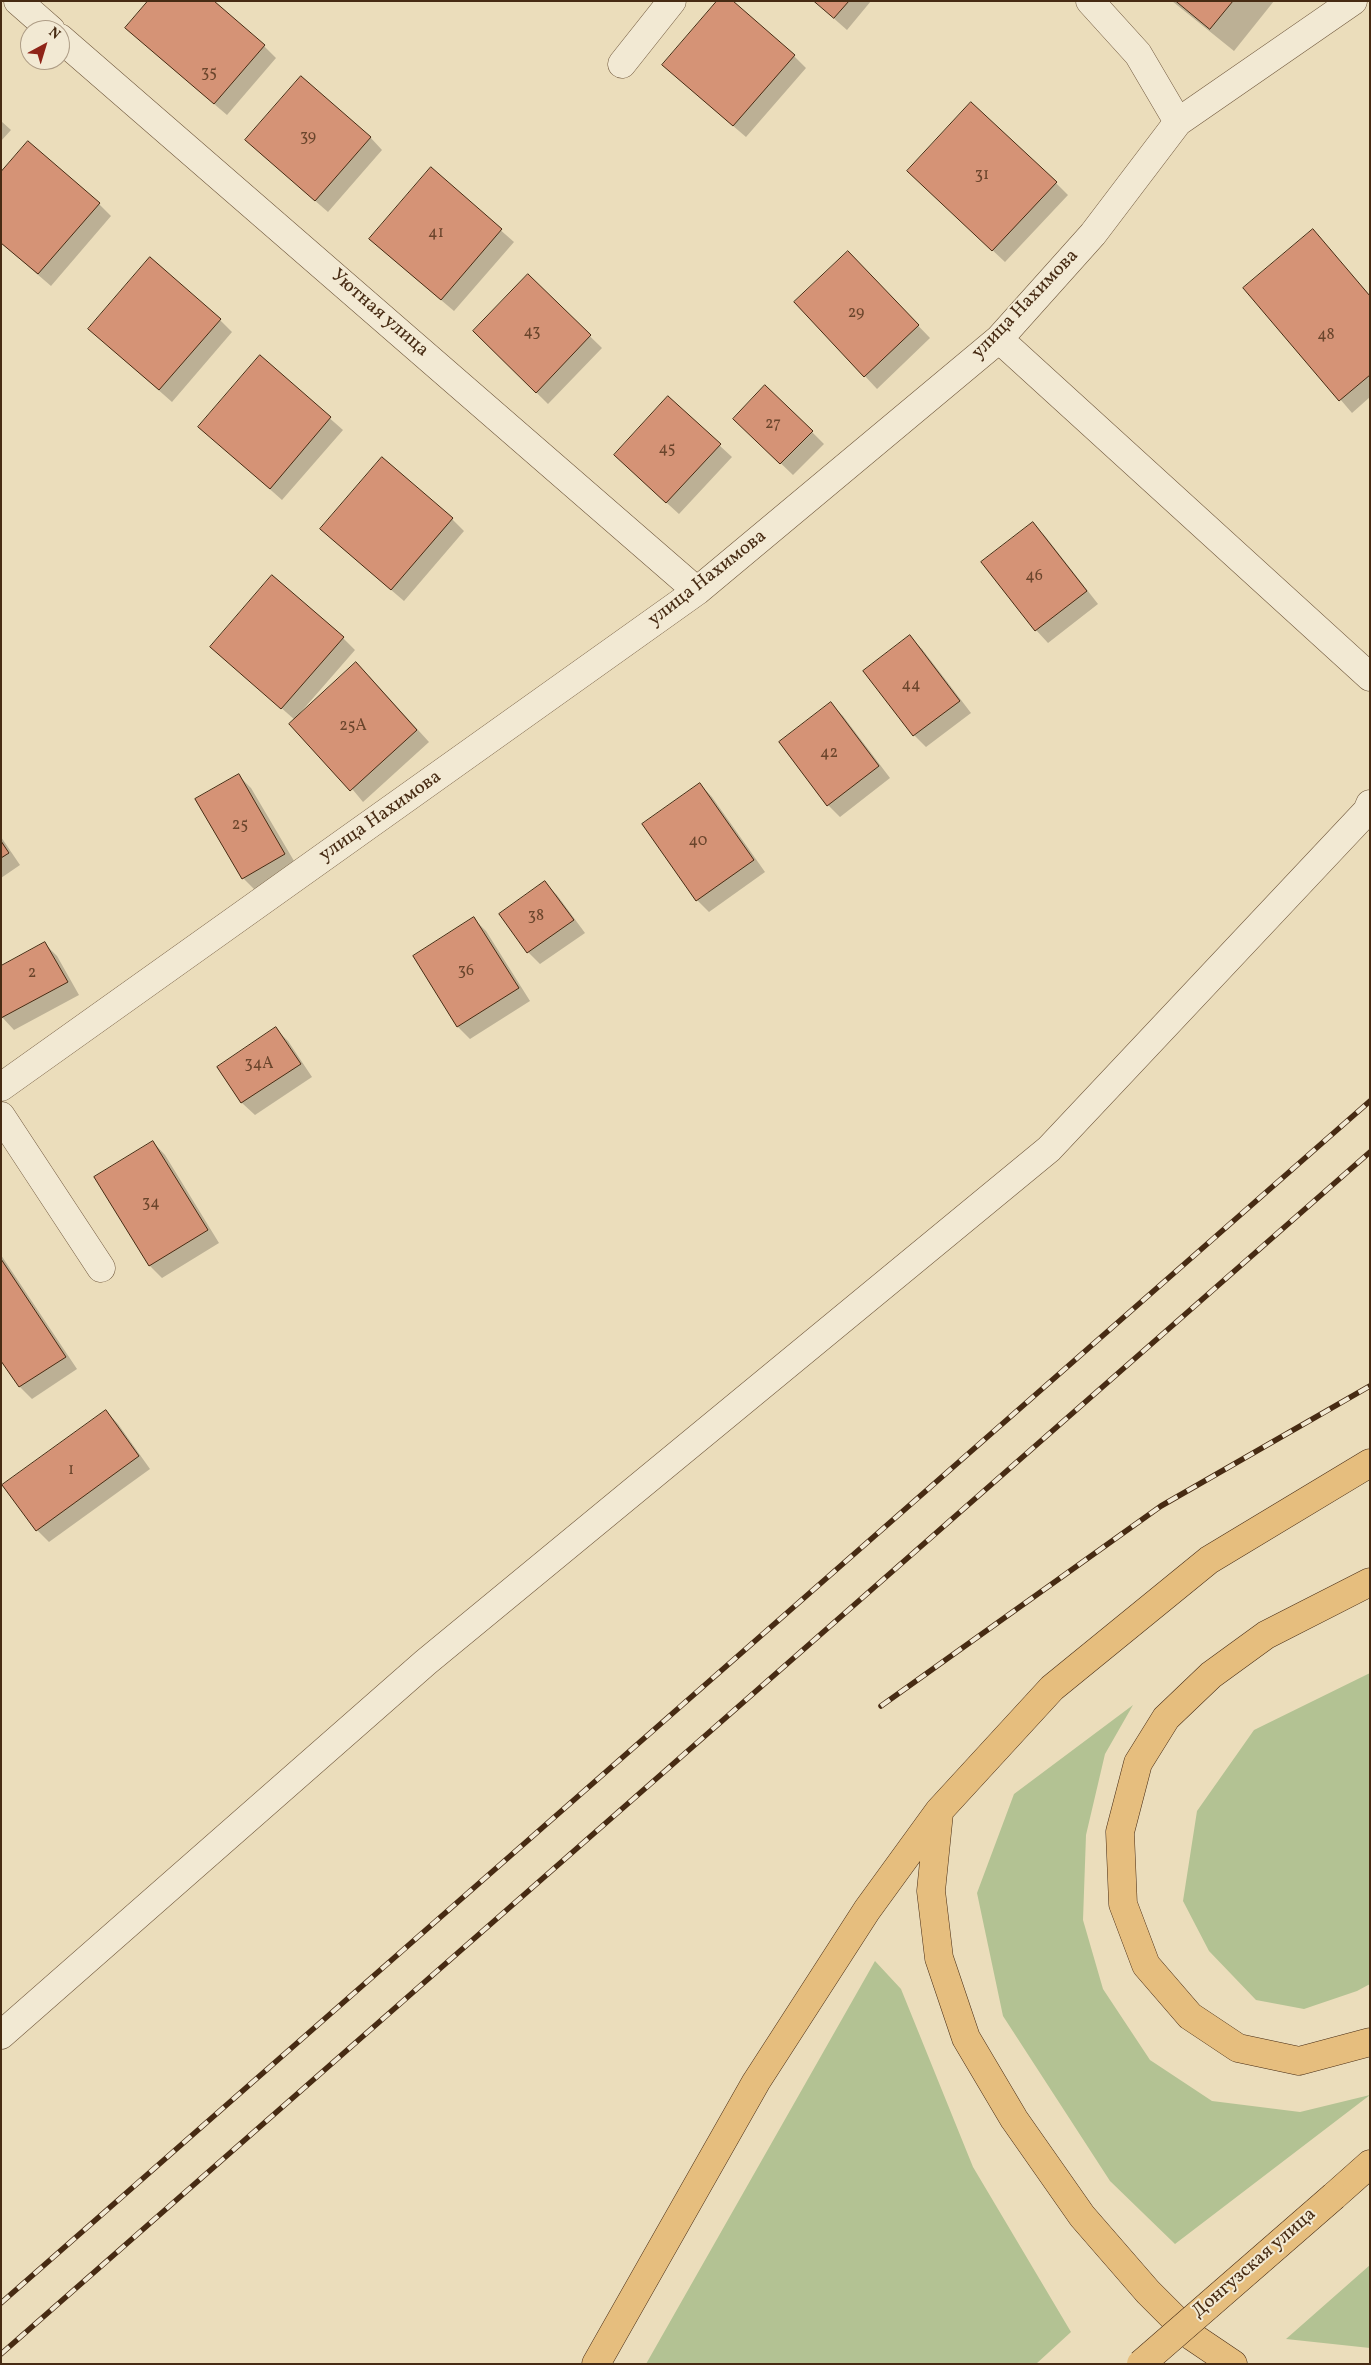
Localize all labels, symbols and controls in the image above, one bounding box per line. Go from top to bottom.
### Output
north arrow [20,20,70,70]
text: N [44,23,64,44]
house number: 35 [201,64,217,84]
house number: 39 [300,128,316,148]
house number: 31 [975,166,989,186]
house number: 41 [428,224,444,244]
street label: улица Нахимова [968,245,1084,365]
street label: Уютная улица [325,265,433,363]
house number: 29 [848,304,864,324]
house number: 43 [523,323,541,343]
house number: 48 [1317,326,1335,346]
house number: 27 [765,415,781,435]
house number: 45 [659,440,675,460]
street label: улица Нахимова [644,526,772,632]
house number: 46 [1025,567,1043,587]
house number: 44 [901,676,921,696]
house number: 25А [339,717,367,737]
house number: 42 [820,744,838,764]
street label: улица Нахимова [315,766,447,868]
house number: 25 [232,816,248,836]
house number: 40 [689,832,707,852]
house number: 38 [528,907,544,927]
house number: 36 [458,962,474,982]
house number: 2 [28,964,36,984]
house number: 34А [244,1055,274,1075]
house number: 34 [142,1194,160,1214]
house number: 1 [68,1461,74,1481]
street label: Донгузская улица [1188,2204,1322,2324]

